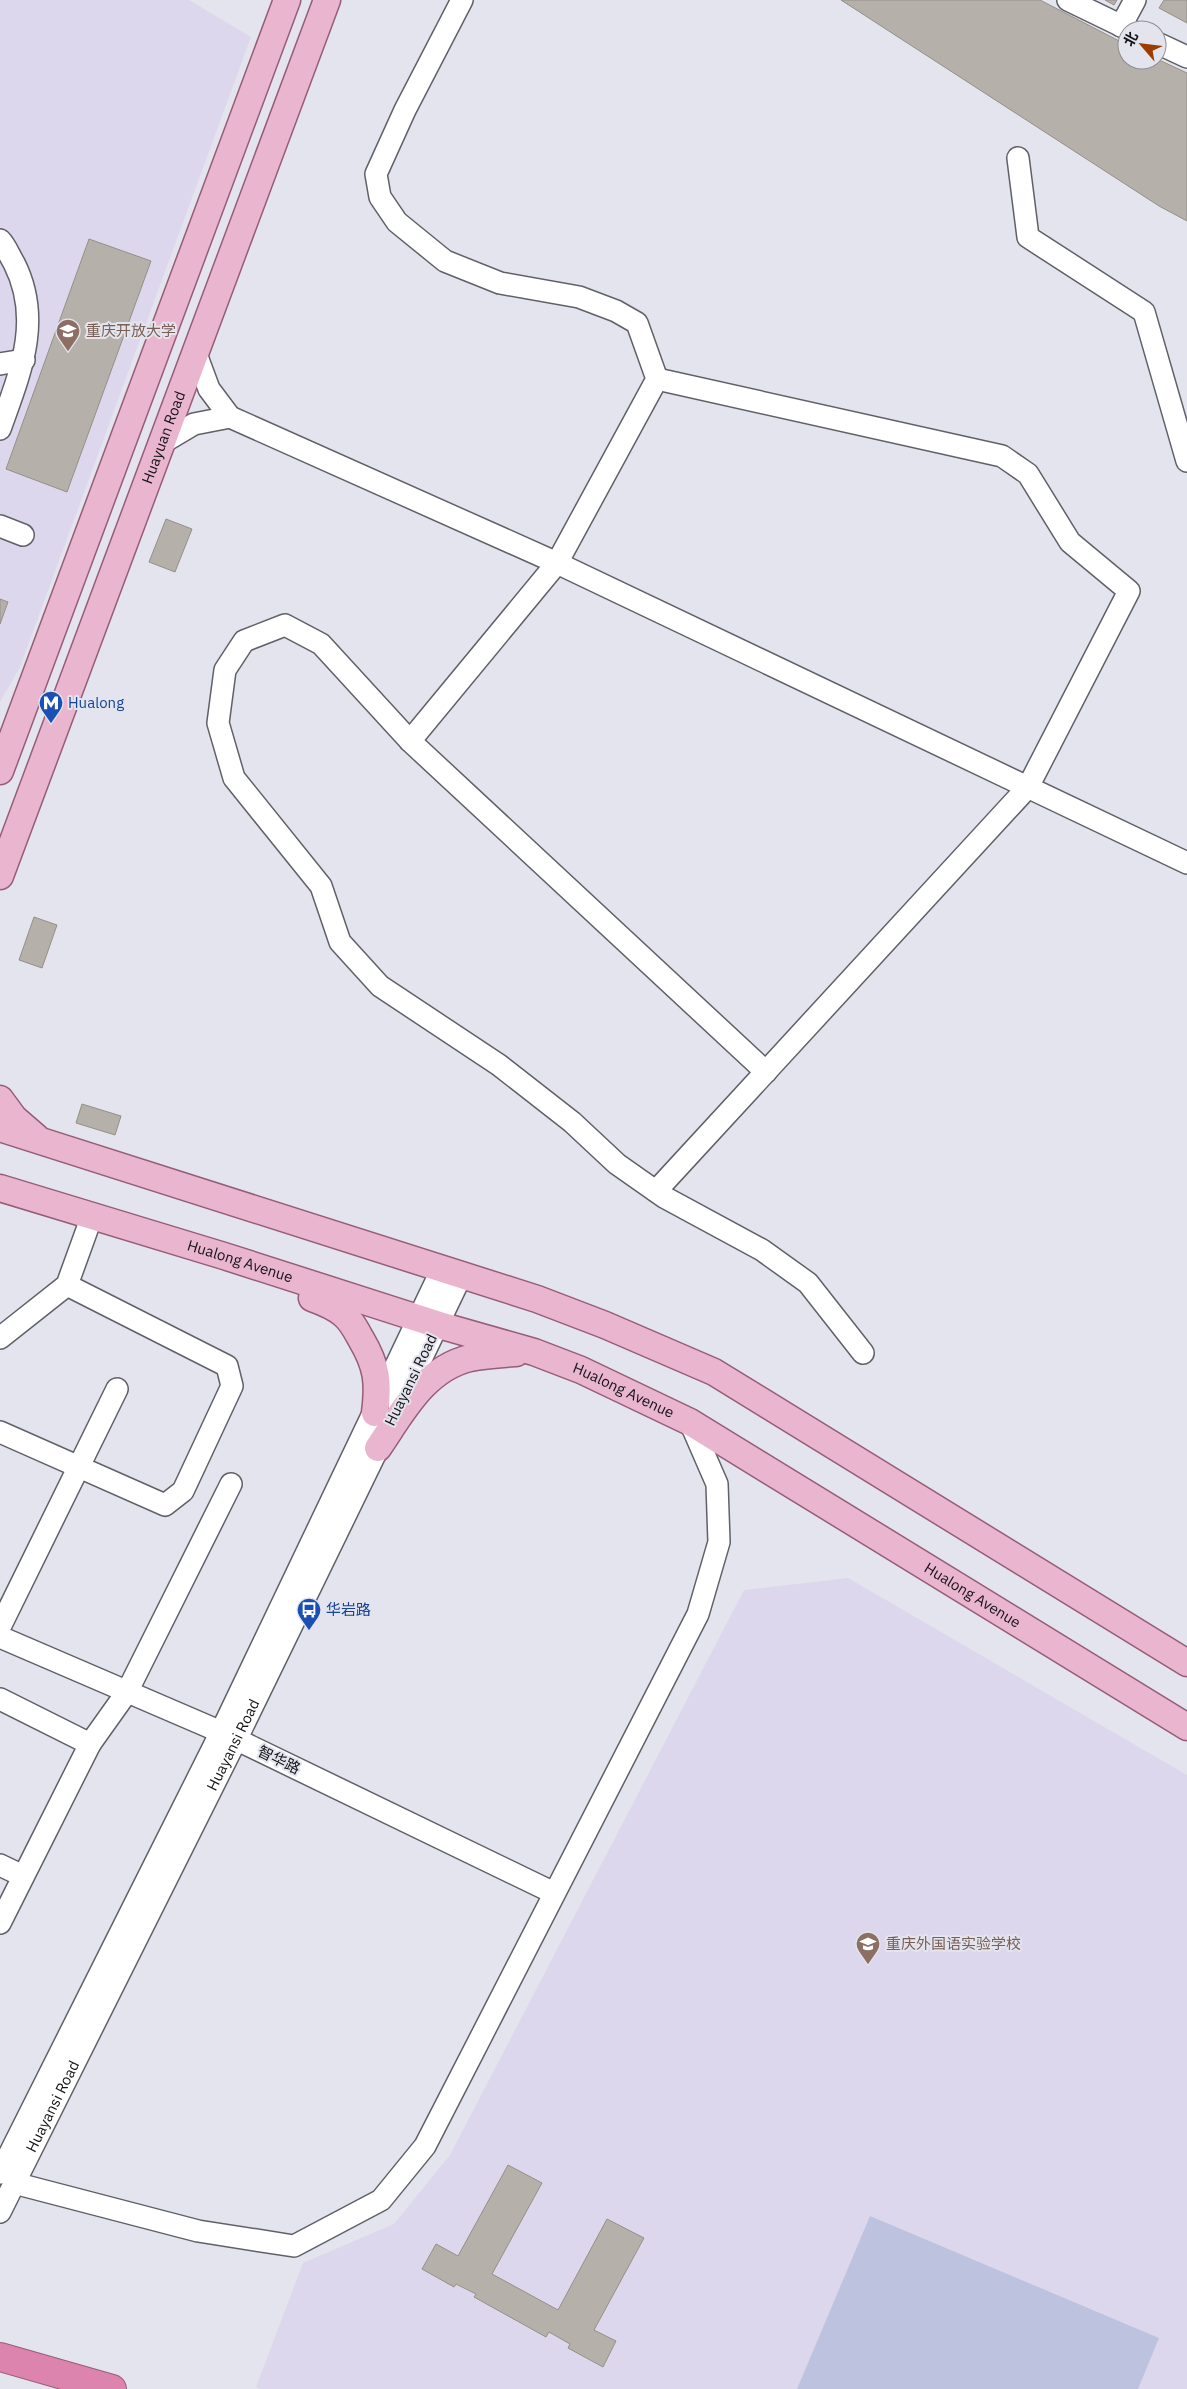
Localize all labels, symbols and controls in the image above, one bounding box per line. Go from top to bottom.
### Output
north arrow [1117,20,1167,70]
text: 北 [1119,28,1142,49]
school or university icon: 重庆开放大学 [55,318,81,352]
place label: 重庆开放大学 [86,321,176,340]
street label: Huayuan Road [137,388,189,486]
metro station icon: Hualong [38,690,64,724]
place label: Hualong [68,693,124,712]
street label: Hualong Avenue [185,1235,295,1287]
street label: Huayansi Road [380,1331,441,1429]
street label: Hualong Avenue [570,1358,677,1422]
street label: Hualong Avenue [921,1558,1024,1632]
bus stop icon: 华岩路 [296,1597,322,1631]
place label: 华岩路 [326,1600,371,1619]
street label: Huayansi Road [202,1696,263,1794]
street label: 智华路 [255,1741,304,1778]
school or university icon: 重庆外国语实验学校 [855,1931,881,1965]
place label: 重庆外国语实验学校 [886,1934,1021,1953]
street label: Huayansi Road [21,2057,83,2155]

